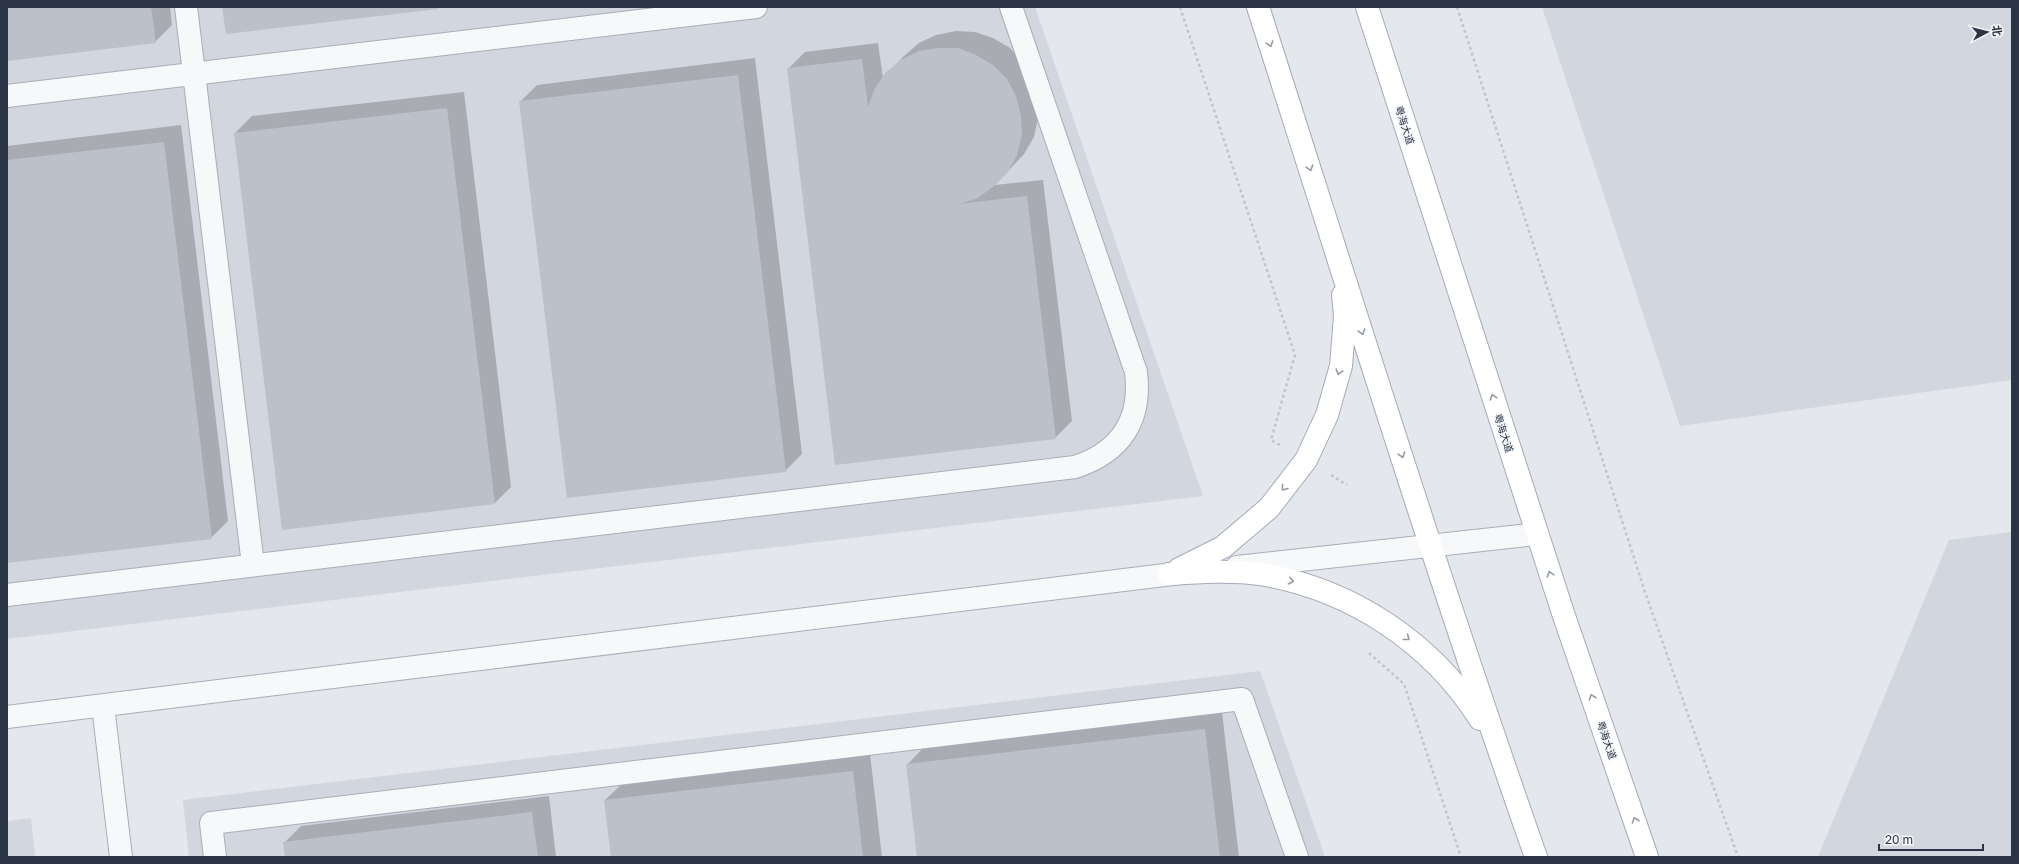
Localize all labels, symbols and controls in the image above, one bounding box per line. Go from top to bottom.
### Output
north arrow [1967,12,2007,52]
text: 北 [1990,24,2005,37]
one-way arrow [1265,40,1274,47]
street label: 粤海大道 [1393,104,1417,146]
one-way arrow [1305,164,1314,171]
one-way arrow [1358,328,1366,335]
one-way arrow [1335,369,1344,376]
one-way arrow [1489,394,1498,401]
street label: 粤海大道 [1492,412,1516,454]
one-way arrow [1398,452,1406,459]
one-way arrow [1282,484,1289,491]
one-way arrow [1546,571,1555,578]
one-way arrow [1288,577,1294,585]
one-way arrow [1402,634,1409,641]
one-way arrow [1588,694,1597,701]
street label: 粤海大道 [1595,719,1619,761]
one-way arrow [1631,817,1639,824]
scale bar [1879,826,1983,852]
text: 20 m [1885,832,1913,847]

